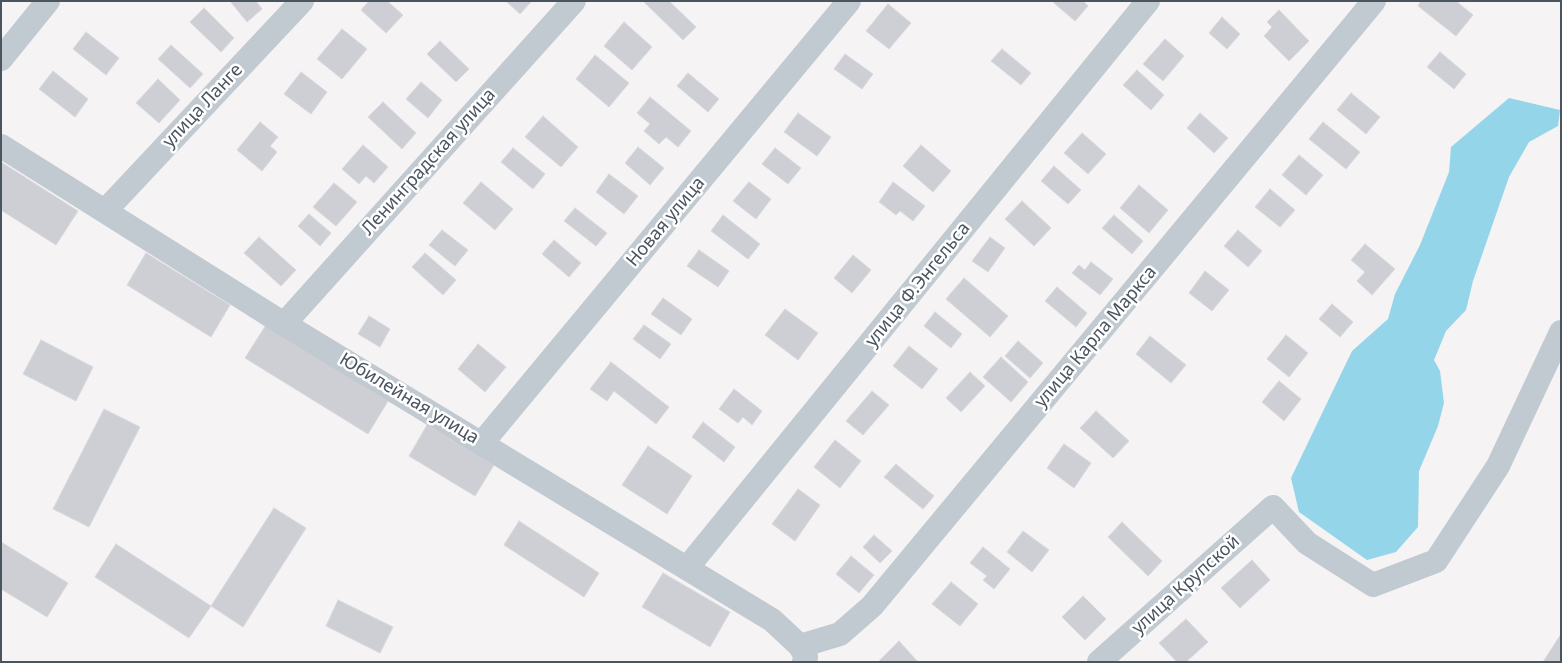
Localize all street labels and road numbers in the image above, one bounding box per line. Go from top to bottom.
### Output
street label: улица Ланге [159,60,247,152]
street label: Ленинградская улица [358,84,500,240]
street label: Новая улица [622,173,710,271]
street label: улица Ф.Энгельса [861,218,975,352]
street label: улица Карла Маркса [1030,262,1162,412]
street label: Юбилейная улица [335,349,483,449]
street label: улица Крупской [1128,531,1244,639]

